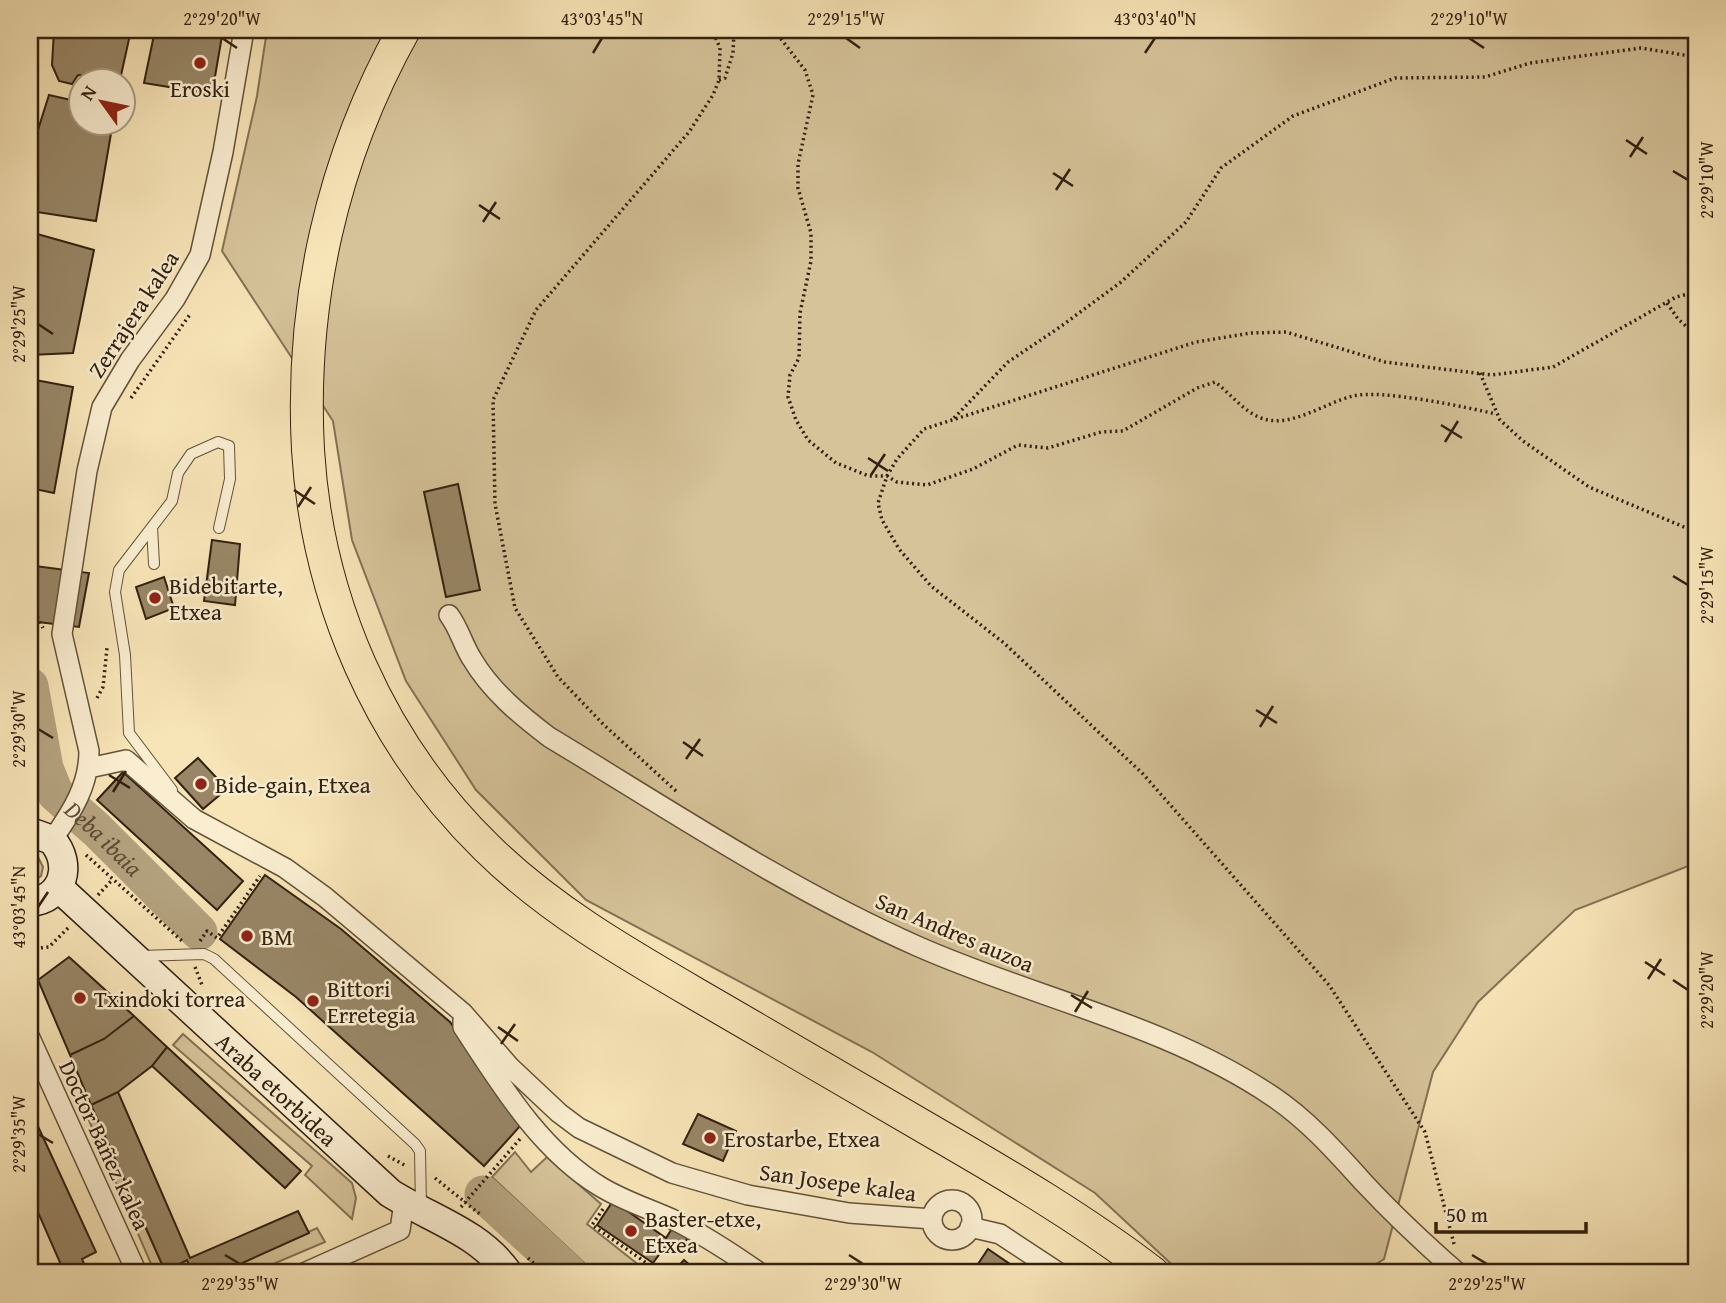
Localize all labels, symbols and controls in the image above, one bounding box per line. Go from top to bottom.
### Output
text: 2°29'20"W [183,5,262,32]
text: 43°03'45"N [561,5,644,32]
text: 2°29'15"W [807,5,886,32]
text: 43°03'40"N [1114,5,1197,32]
text: 2°29'10"W [1430,5,1509,32]
marker: Eroski [192,55,208,71]
north arrow [66,66,136,136]
place label: Eroski [170,72,230,105]
text: N [73,80,103,106]
text: 2°29'10"W [1693,140,1720,219]
street label: Zerrajera kalea [80,244,187,384]
text: 2°29'25"W [5,284,32,363]
text: 2°29'15"W [1693,545,1720,624]
place label: Bidebitarte, Etxea [169,569,283,628]
marker: Bidebitarte, Etxea [147,590,163,606]
text: 2°29'30"W [5,689,32,768]
place label: Bide-gain, Etxea [215,768,371,801]
marker: Bide-gain, Etxea [193,776,209,792]
water label: Deba ibaia [57,791,151,884]
text: 43°03'45"N [5,865,32,948]
street label: San Andres auzoa [871,884,1039,980]
place label: BM [261,920,293,953]
marker: BM [239,928,255,944]
text: 2°29'20"W [1693,950,1720,1029]
place label: Bittori Erretegia [327,972,416,1031]
place label: Txindoki torrea [94,982,245,1015]
marker: Txindoki torrea [72,990,88,1006]
marker: Bittori Erretegia [305,993,321,1009]
street label: Araba etorbidea [209,1024,345,1154]
street label: Doctor Bañez kalea [51,1055,159,1235]
text: 2°29'35"W [5,1094,32,1173]
place label: Erostarbe, Etxea [724,1122,880,1155]
marker: Erostarbe, Etxea [702,1130,718,1146]
street label: San Josepe kalea [758,1155,919,1209]
scale bar [1436,1191,1586,1235]
text: 50 m [1446,1199,1488,1230]
place label: Baster-etxe, Etxea [645,1202,761,1261]
marker: Baster-etxe, Etxea [623,1223,639,1239]
text: 2°29'35"W [201,1270,280,1297]
text: 2°29'30"W [824,1270,903,1297]
text: 2°29'25"W [1448,1270,1527,1297]

